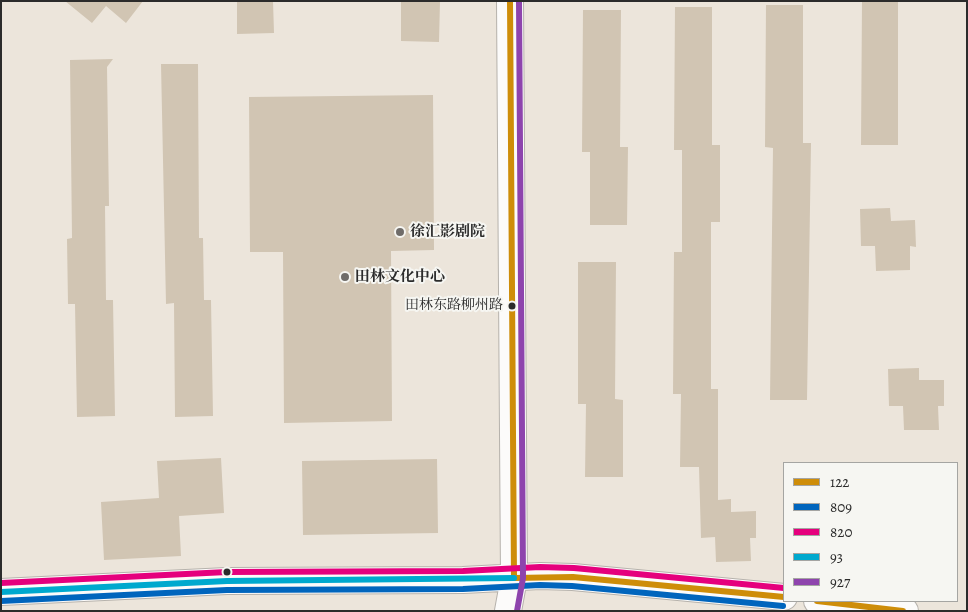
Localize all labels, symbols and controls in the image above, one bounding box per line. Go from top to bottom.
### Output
place label: 徐汇影剧院 [410,223,485,241]
marker: 徐汇影剧院 [394,226,406,238]
place label: 田林文化中心 [355,268,445,286]
marker: 田林文化中心 [339,271,351,283]
place label: 田林东路柳州路 [405,298,503,314]
marker: 田林东路柳州路 [507,301,517,311]
legend [783,462,958,602]
text: 122 [830,472,849,492]
text: 809 [830,497,852,517]
text: 820 [830,522,852,542]
text: 93 [830,547,843,567]
unlabelled marker [222,567,232,577]
text: 927 [830,572,850,592]

